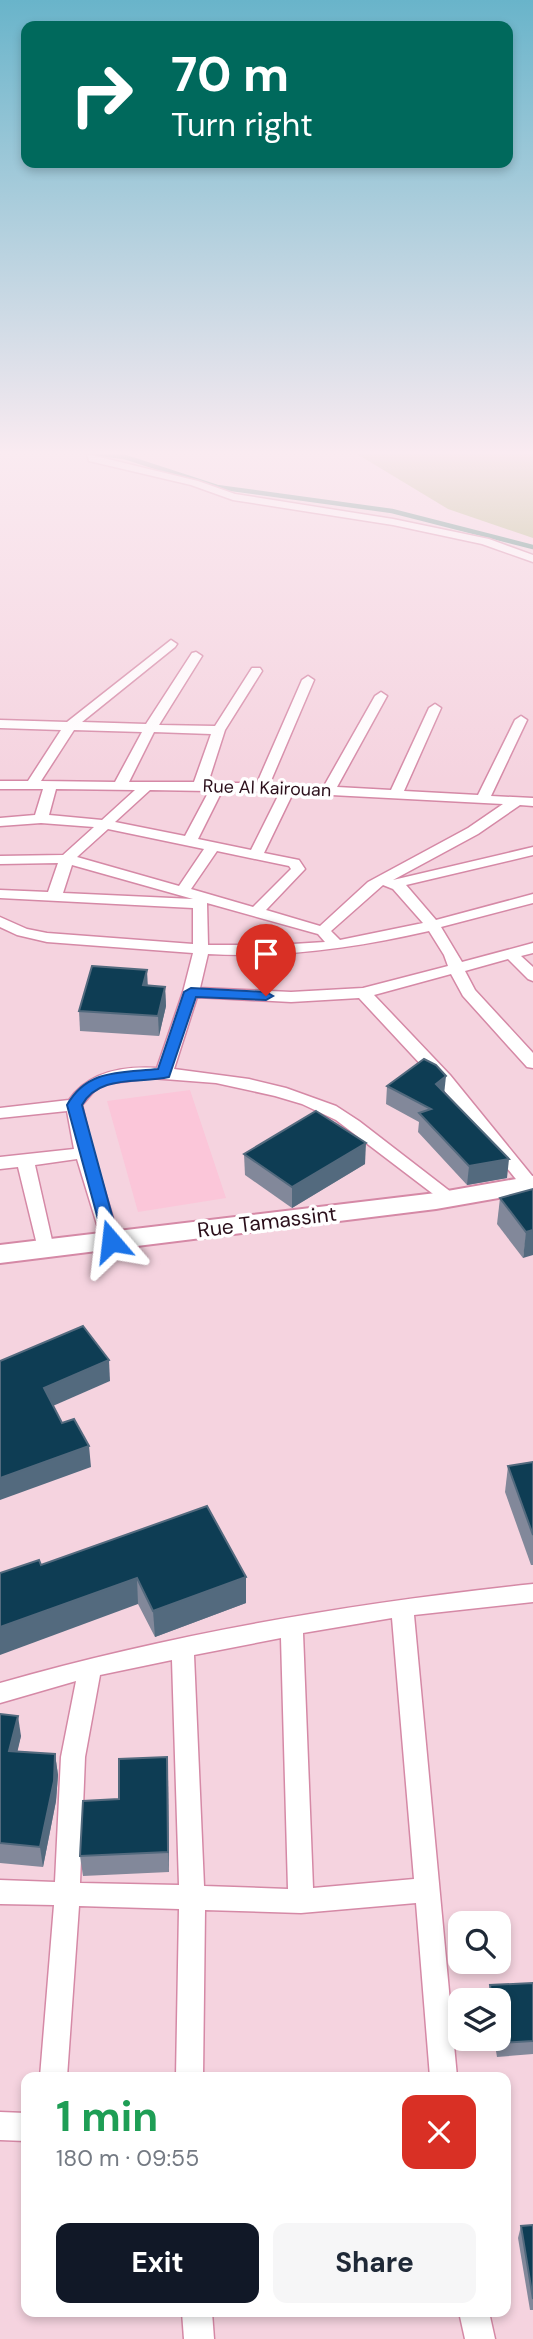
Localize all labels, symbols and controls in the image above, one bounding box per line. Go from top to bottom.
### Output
text: 70 m [171,42,289,106]
icon: right [56,49,147,140]
text: Turn right [171,104,313,146]
street label: Rue Al Kairouan [202,774,332,802]
pin [236,924,296,996]
icon: arrive [247,935,285,973]
street label: Rue Tamassint [196,1200,338,1244]
position arrow [74,1204,148,1278]
map controls [448,1911,511,2051]
button: search [448,1911,511,1974]
button: layers [448,1988,511,2051]
text: 1 min [56,2089,158,2144]
button: close [402,2095,476,2169]
text: 180 m · 09:55 [56,2143,199,2173]
button: Exit [56,2223,259,2303]
button: Share [273,2223,476,2303]

